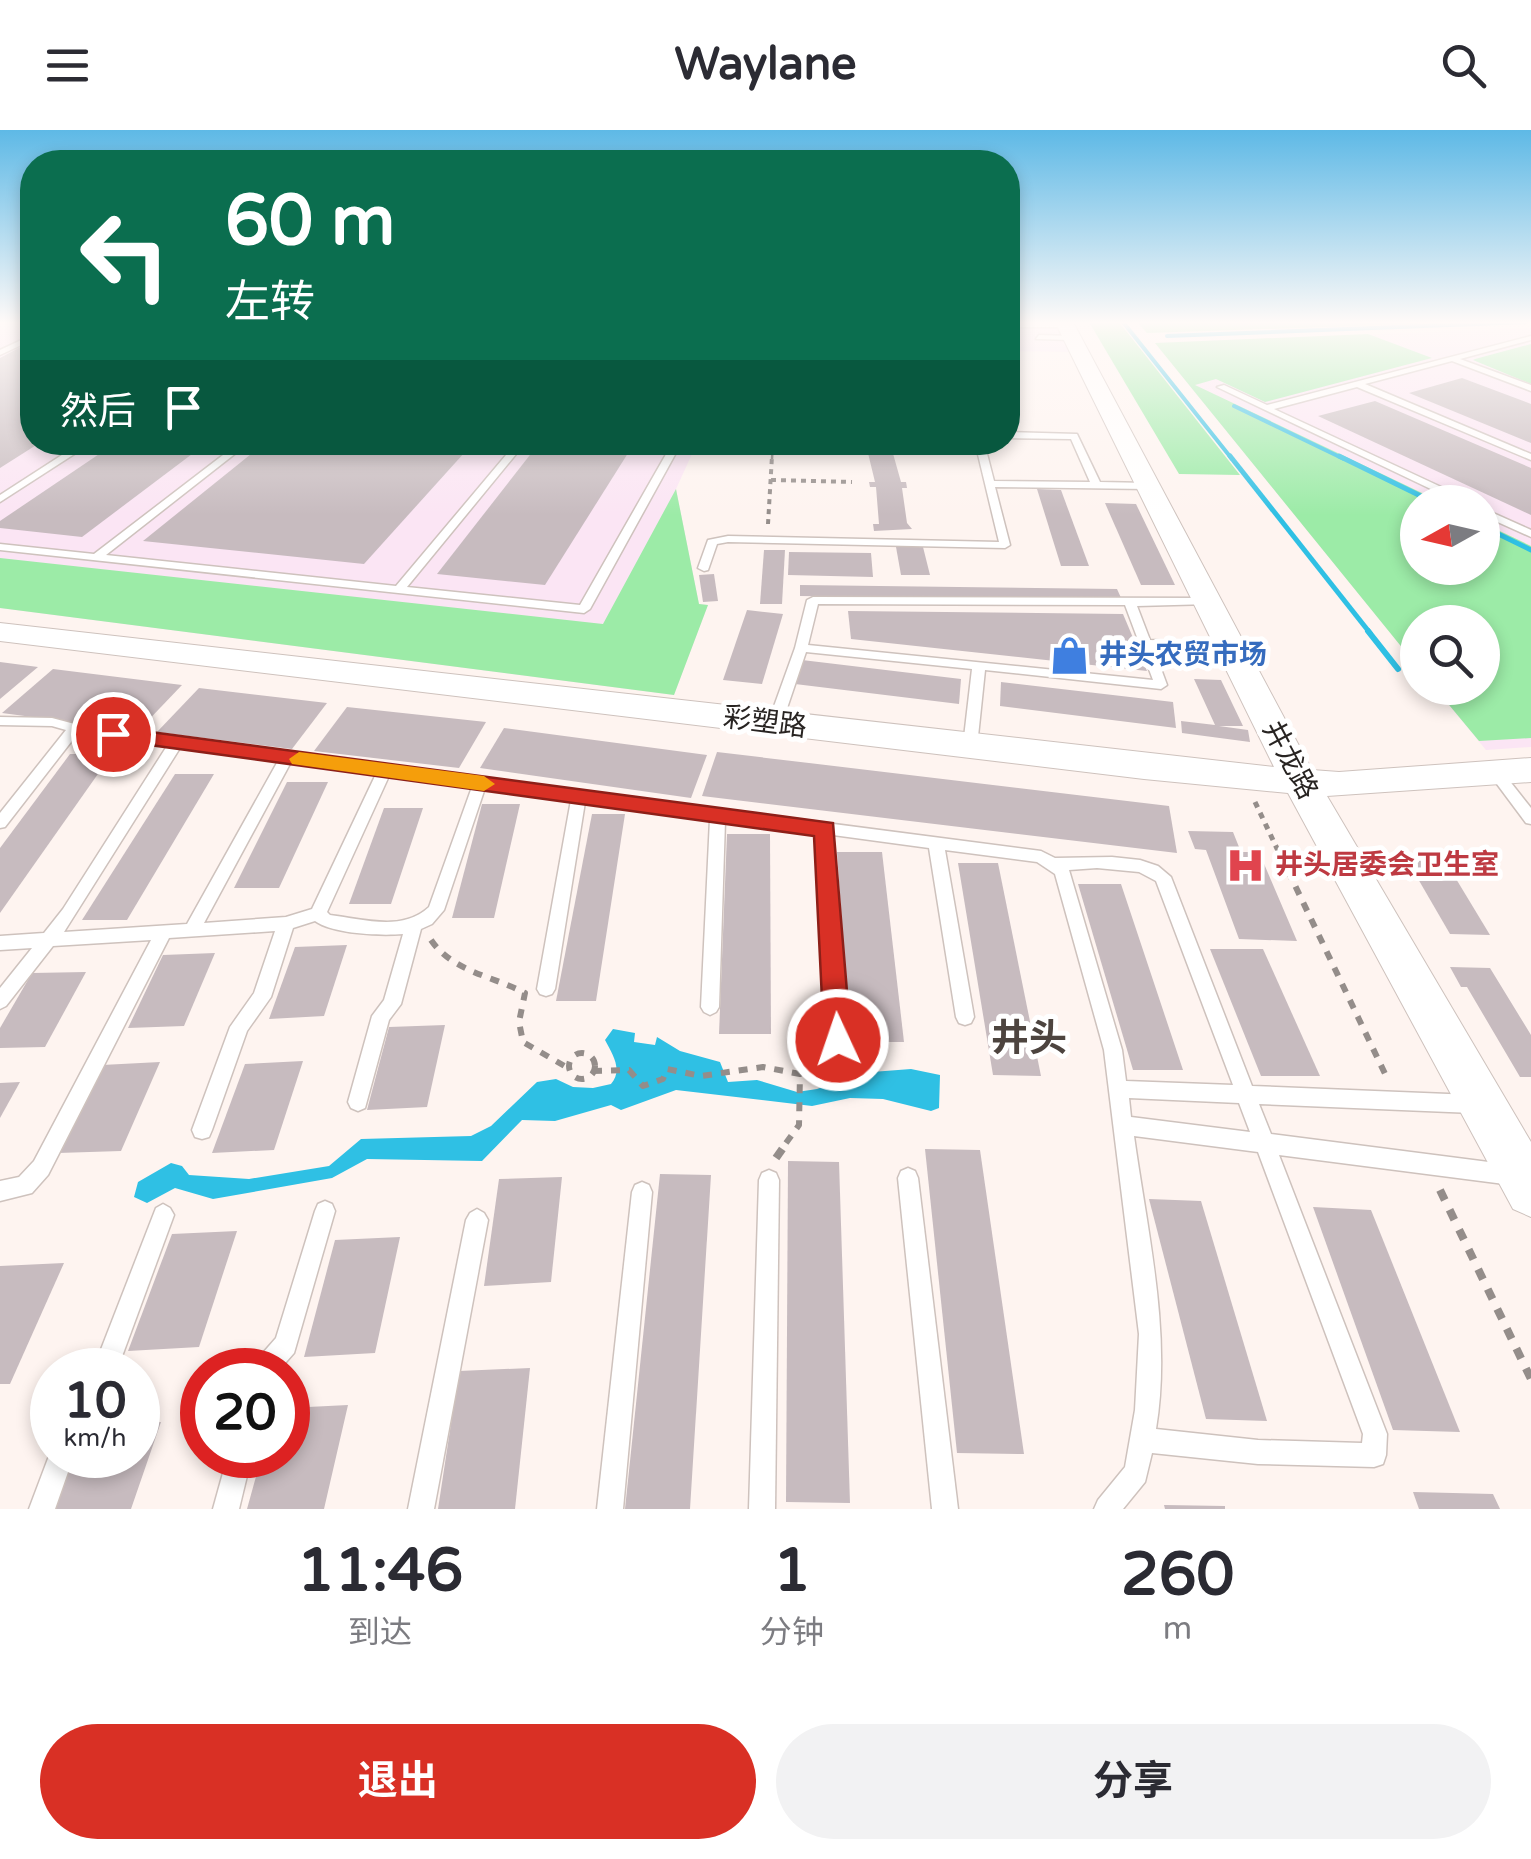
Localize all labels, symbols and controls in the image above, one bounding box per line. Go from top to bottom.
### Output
icon: menu [40,38,95,93]
text: Waylane [674,38,857,92]
icon: search [1436,38,1491,93]
text: 60 m [225,180,395,264]
icon: left [60,190,190,320]
text: 左转 [225,276,315,330]
icon: arrive [156,380,211,435]
text: 然后 [60,389,136,435]
north arrow [1400,485,1500,585]
map controls [1400,485,1500,705]
button: search [1400,605,1500,705]
shop icon: 井头农贸市场 [1048,634,1090,676]
place label: 井头农贸市场 [1099,638,1267,672]
pin [71,692,156,777]
street label: 彩塑路 [721,700,809,744]
icon: arrive [86,707,141,762]
street label: 井龙路 [1255,715,1325,805]
hospital icon: 井头居委会卫生室 [1224,844,1266,886]
place label: 井头居委会卫生室 [1275,848,1499,882]
position arrow [786,988,890,1092]
district label: 井头 [991,1016,1067,1062]
speed limit sign: 20 [180,1348,310,1478]
text: 10 [64,1371,126,1431]
text: km/h [64,1423,126,1453]
text: 11:46 [297,1535,463,1607]
text: 1 [773,1535,811,1607]
text: 260 [1121,1539,1234,1611]
text: m [1163,1610,1192,1648]
text: 到达 [348,1614,412,1652]
text: 分钟 [760,1614,824,1652]
button: 退出 [40,1724,756,1839]
button: 分享 [776,1724,1491,1839]

